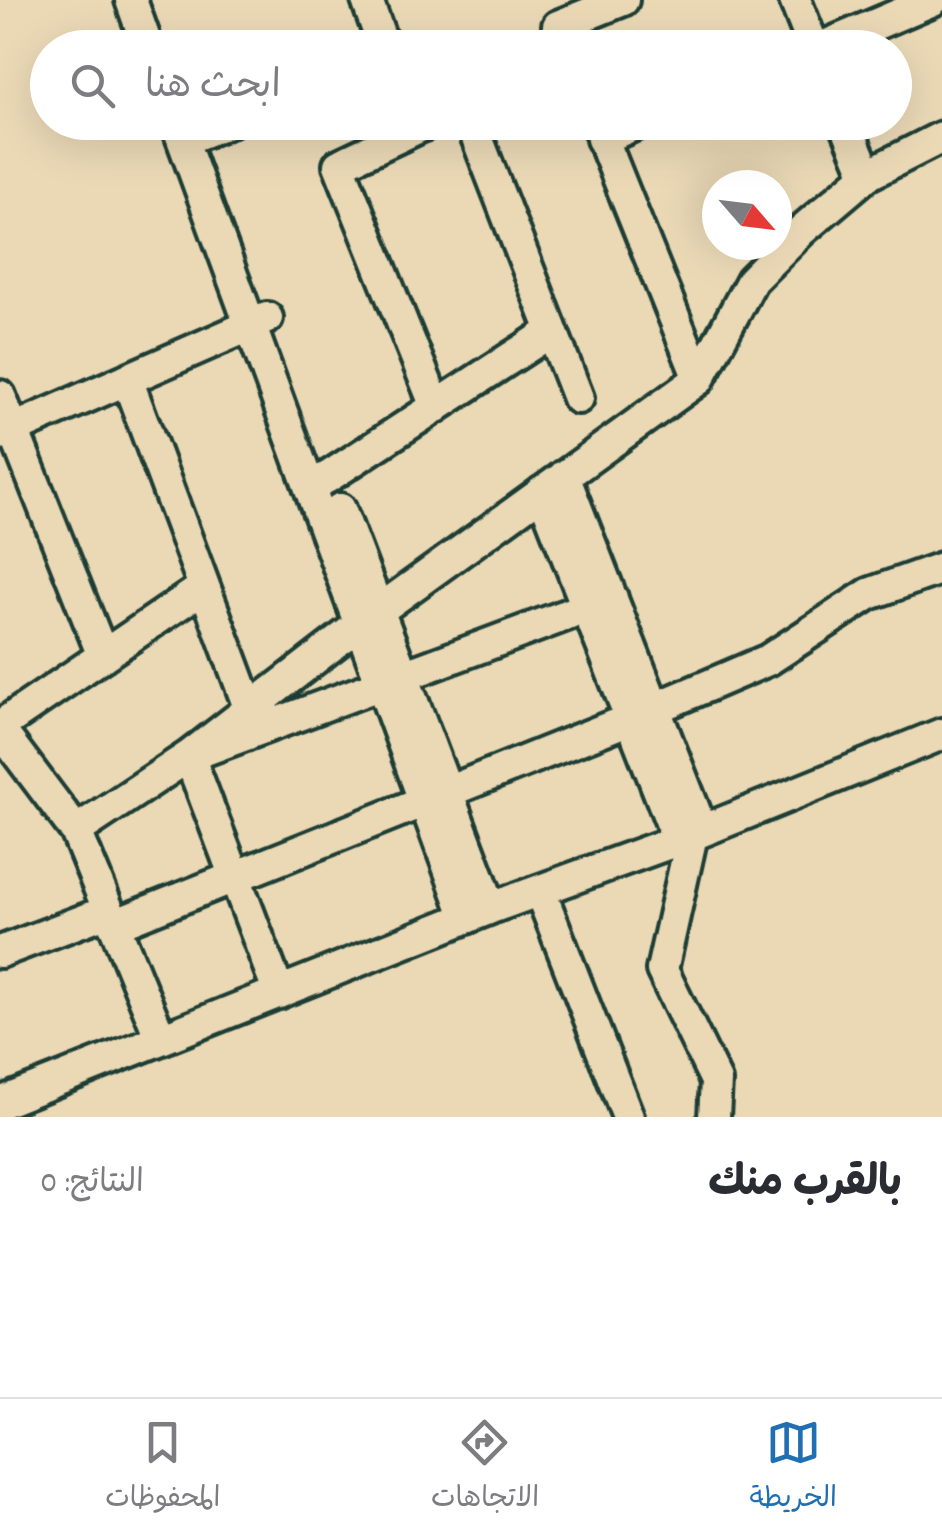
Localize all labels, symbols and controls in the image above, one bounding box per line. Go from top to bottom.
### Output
search box [30,30,912,140]
icon: search [65,58,120,113]
text: ابحث هنا [145,61,281,116]
north arrow [702,170,792,260]
text: بالقرب منك [708,1156,902,1216]
text: النتائج: 0 [40,1162,144,1208]
tab: المحفوظات [105,1415,221,1521]
tab: الاتجاهات [431,1415,539,1521]
tab: الخريطة [749,1415,837,1521]

